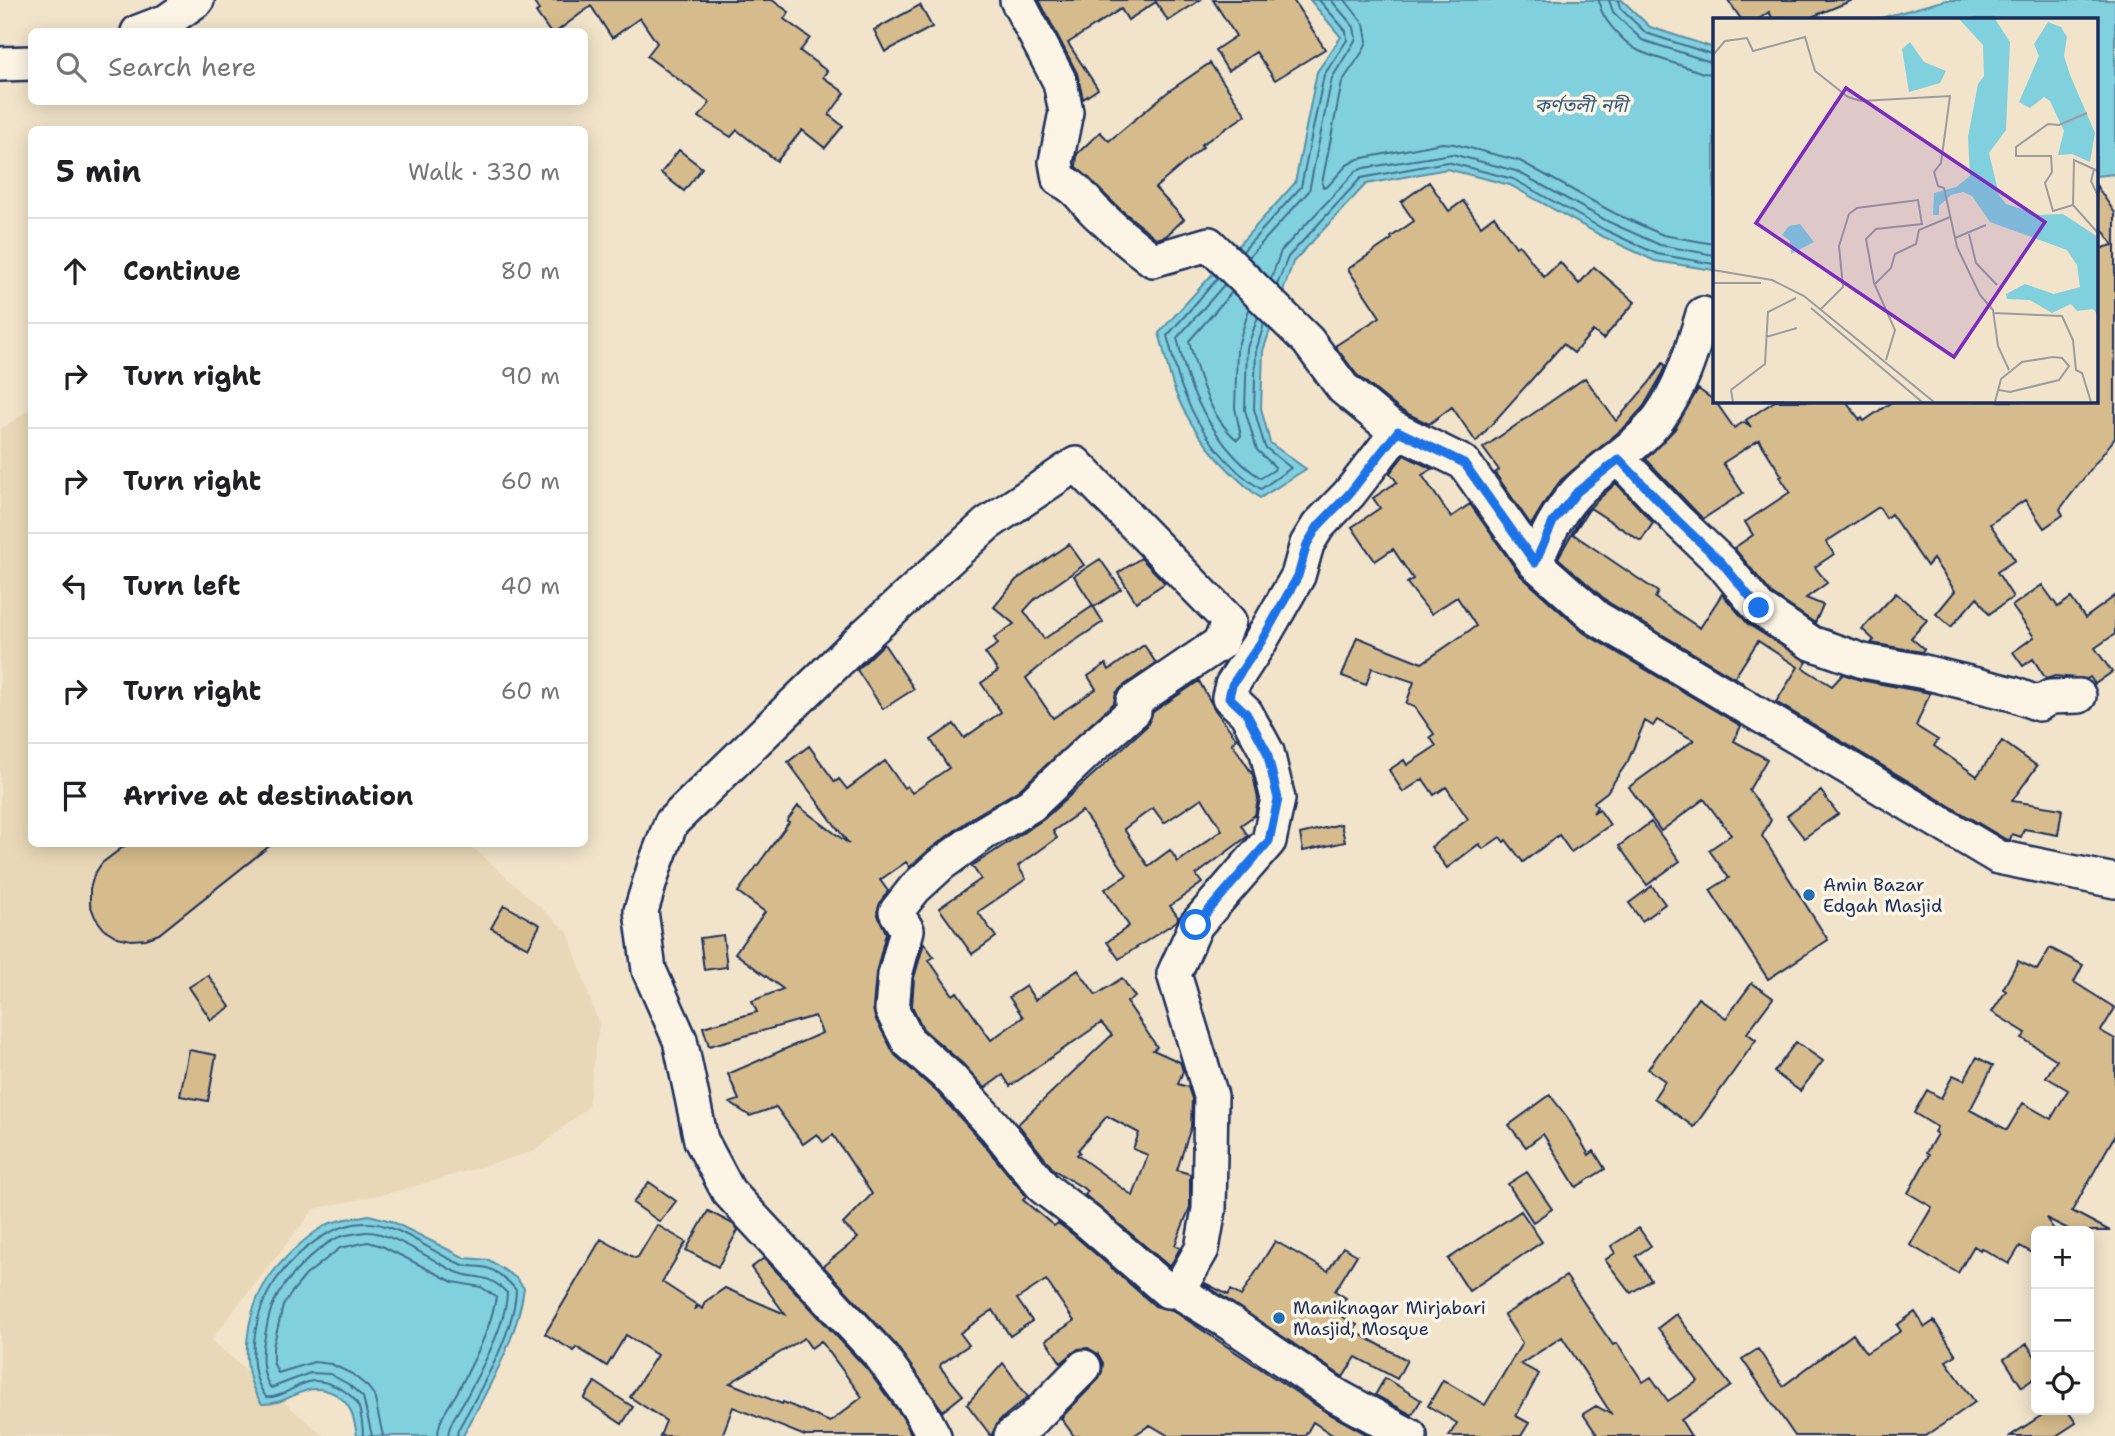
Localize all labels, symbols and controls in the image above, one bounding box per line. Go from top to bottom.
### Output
inset map [1713,18,2098,402]
search box [28,28,588,105]
icon: search [52,48,90,86]
text: Search here [108,49,257,84]
water label: কর্ণতলী নদী [1535,93,1631,118]
text: 5 min [56,151,141,192]
text: Walk · 330 m [408,157,560,187]
icon: ahead [56,252,94,290]
text: Continue [123,253,241,288]
text: 80 m [501,256,560,286]
icon: right [56,357,94,395]
text: Turn right [123,358,261,393]
text: 90 m [500,361,560,391]
icon: right [56,462,94,500]
text: Turn right [123,463,261,498]
text: 60 m [501,466,560,496]
icon: left [56,567,94,605]
text: Turn left [123,568,240,603]
text: 40 m [500,571,560,601]
route end [1743,592,1774,623]
icon: right [56,672,94,710]
text: Turn right [123,673,261,708]
text: 60 m [501,676,560,706]
icon: arrive [56,777,94,815]
text: Arrive at destination [123,778,413,813]
place label: Amin Bazar Edgah Masjid [1823,873,1942,918]
marker: Amin Bazar Edgah Masjid [1801,887,1817,903]
route start [1180,909,1211,940]
map controls [2031,1226,2094,1415]
button: + [2031,1226,2094,1289]
button: − [2031,1289,2094,1352]
place label: Maniknagar Mirjabari Masjid, Mosque [1293,1296,1486,1341]
marker: Maniknagar Mirjabari Masjid, Mosque [1271,1310,1287,1326]
button: locate [2031,1352,2094,1415]

